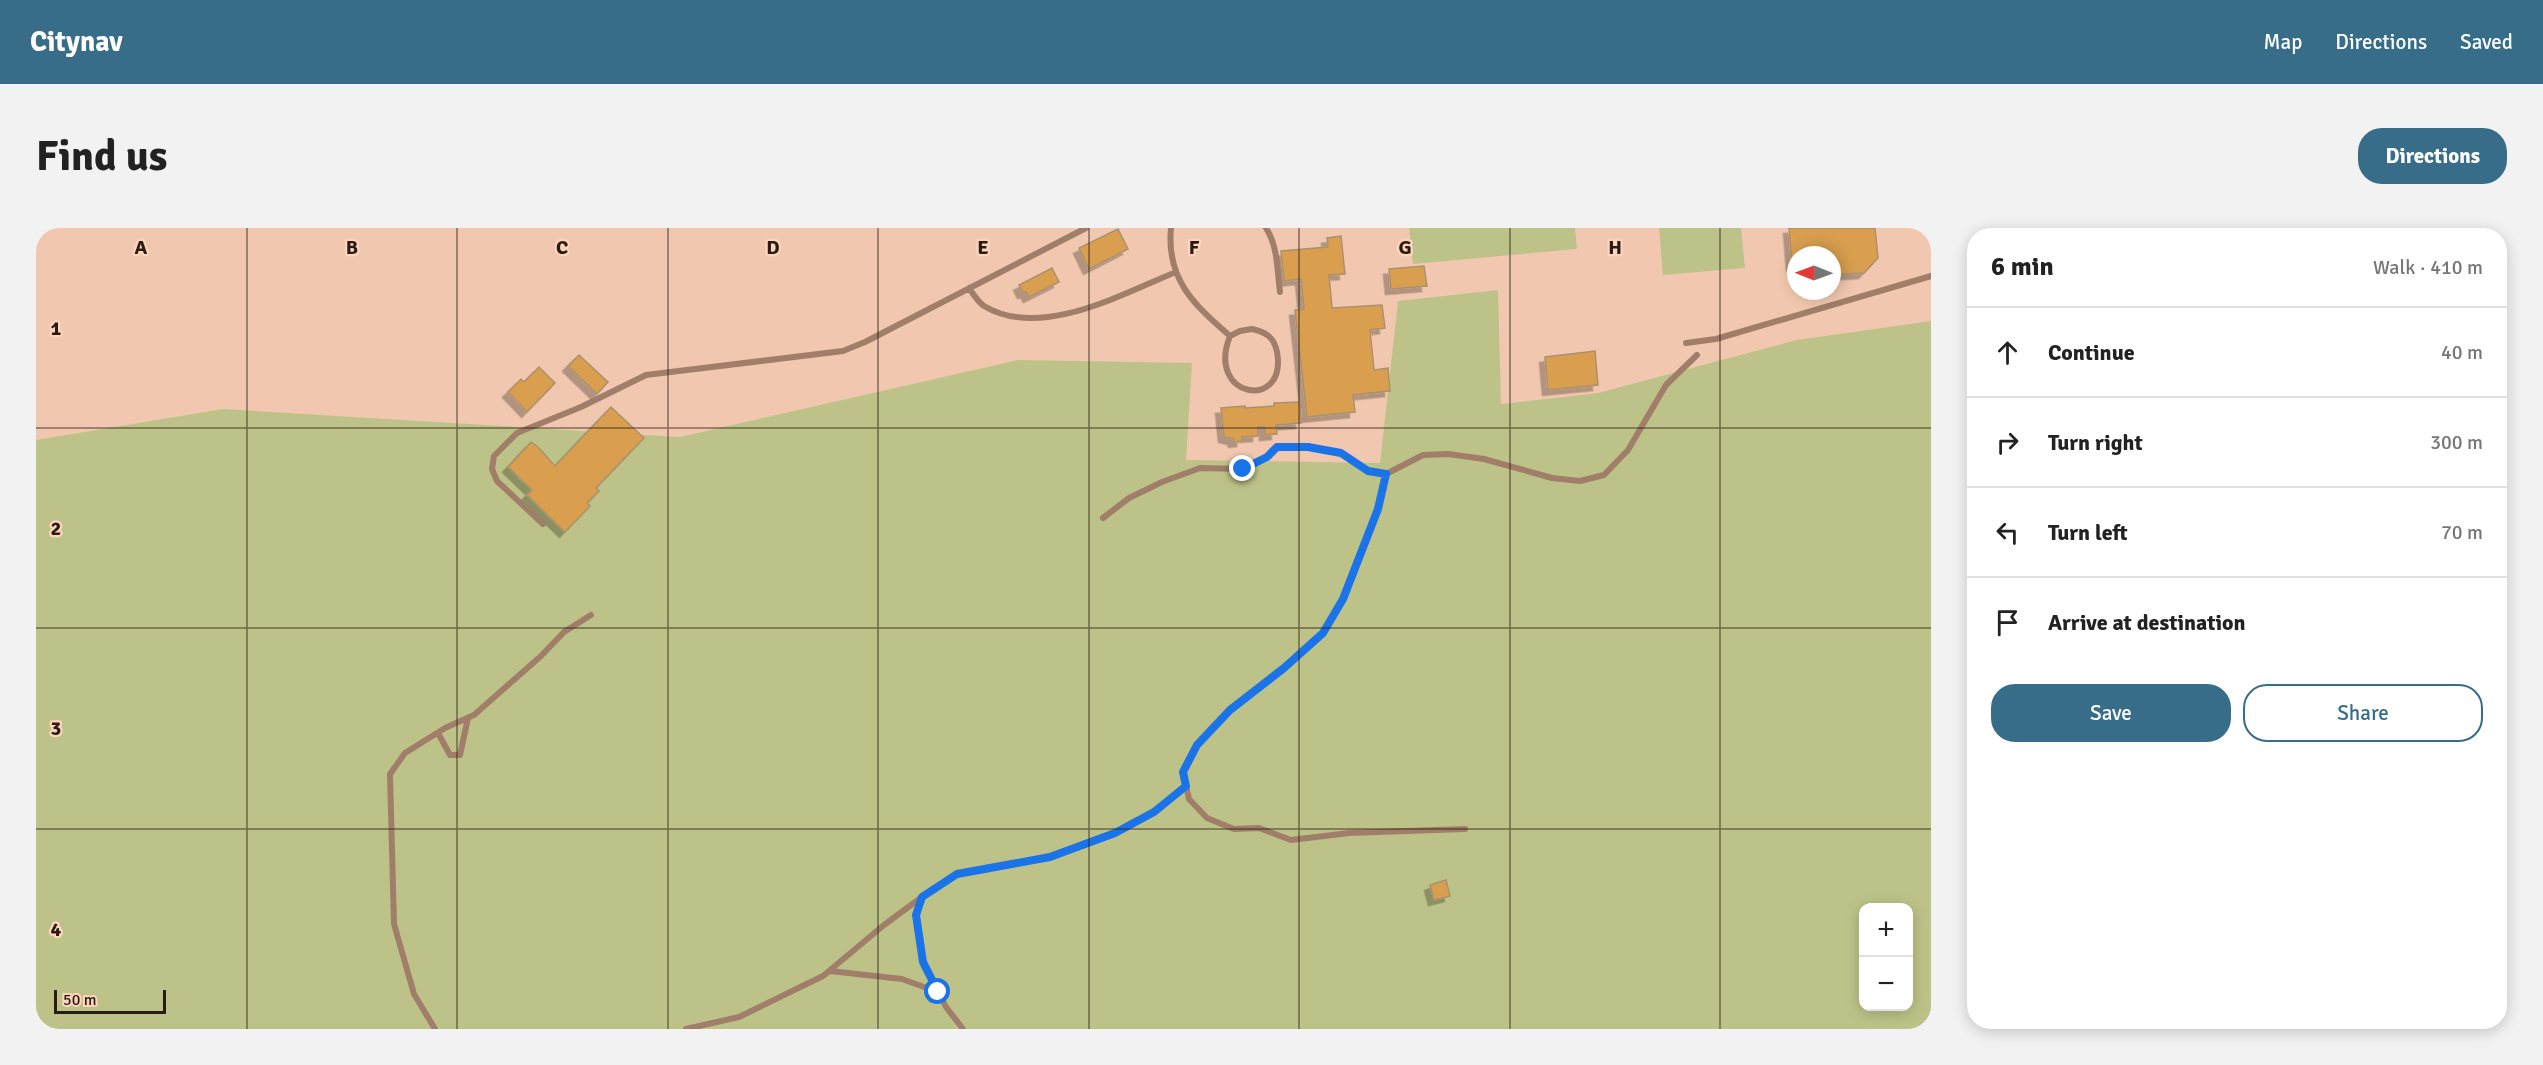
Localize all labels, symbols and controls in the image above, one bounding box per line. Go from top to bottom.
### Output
text: Citynav [30,25,123,59]
text: Map [2264,29,2302,55]
text: Directions [2335,29,2427,55]
text: Saved [2460,29,2513,55]
button: Directions [2358,128,2507,184]
text: Find us [36,131,167,182]
text: A [135,235,148,260]
text: B [346,235,358,260]
text: C [556,235,568,260]
text: D [766,235,780,260]
text: E [977,235,989,260]
text: F [1189,235,1200,260]
text: G [1398,235,1412,260]
text: H [1608,235,1622,260]
north arrow [1787,246,1841,300]
text: 6 min [1991,251,2054,283]
text: Walk · 410 m [2373,255,2483,280]
text: 1 [51,316,62,341]
icon: ahead [1991,336,2024,369]
text: Continue [2048,339,2135,366]
text: 40 m [2441,340,2483,365]
icon: right [1991,426,2024,459]
text: Turn right [2048,429,2143,456]
text: 300 m [2430,430,2483,455]
route end [1229,455,1255,481]
text: 2 [51,516,61,541]
icon: left [1991,516,2024,549]
text: Turn left [2048,519,2128,546]
text: 70 m [2441,520,2483,545]
icon: arrive [1991,606,2024,639]
text: Arrive at destination [2048,609,2245,636]
button: Save [1991,684,2231,742]
button: Share [2243,684,2483,742]
text: 3 [51,716,61,741]
map controls [1859,903,1913,1011]
button: + [1859,903,1913,957]
text: 4 [51,917,62,942]
button: − [1859,957,1913,1011]
route start [924,978,950,1004]
scale bar [54,987,166,1014]
text: 50 m [63,990,97,1010]

